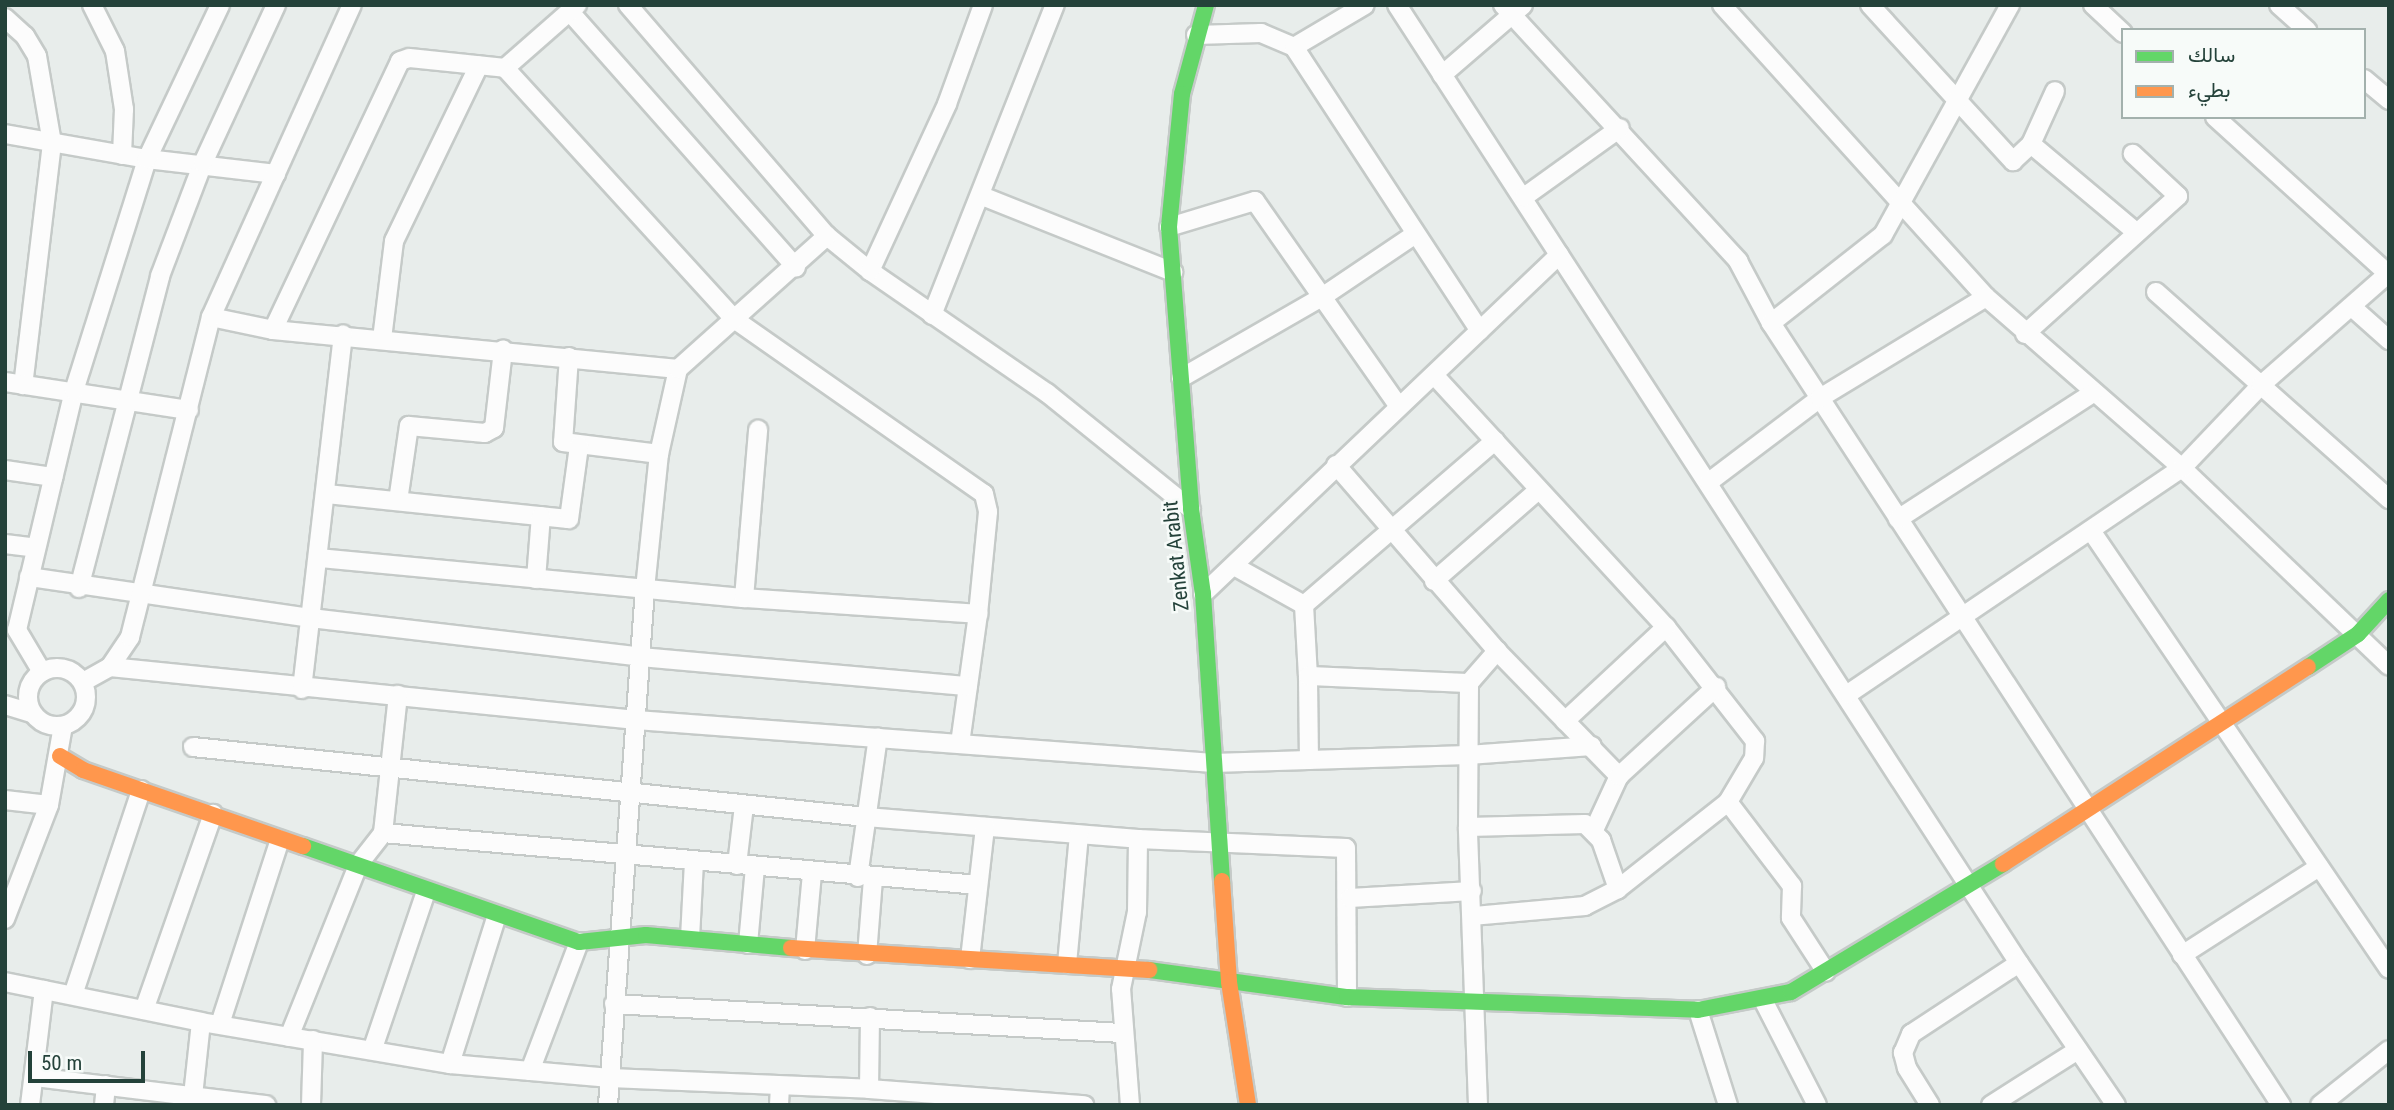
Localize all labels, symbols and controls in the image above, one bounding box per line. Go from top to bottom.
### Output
legend [2121,28,2366,119]
text: سالك [2188,43,2235,67]
text: بطيء [2188,78,2231,102]
street label: Zenkat Arabit [1158,500,1194,612]
scale bar [32,1036,149,1080]
text: 50 m [41,1051,82,1075]

